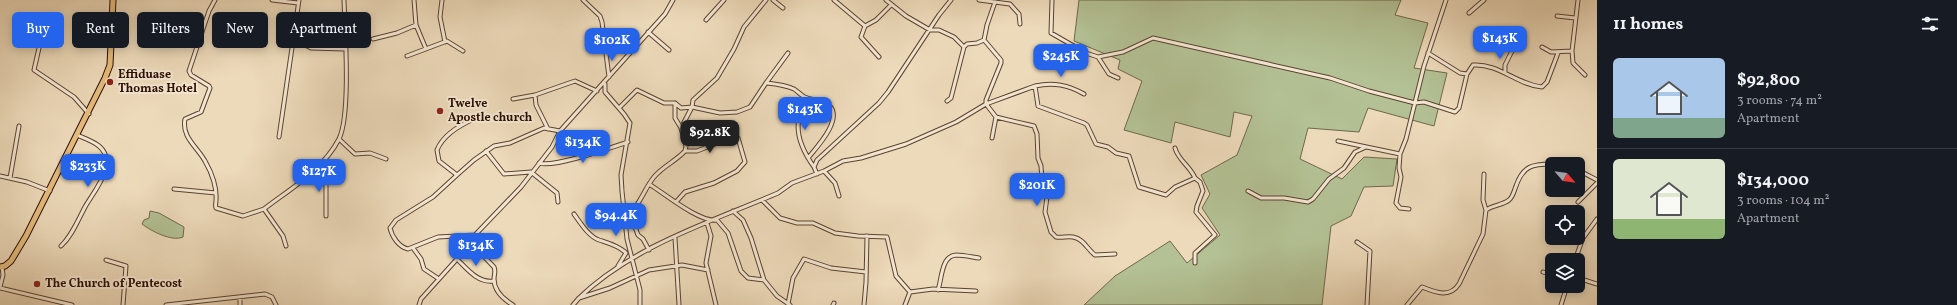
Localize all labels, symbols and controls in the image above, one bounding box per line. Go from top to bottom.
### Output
chip: Buy [12,12,64,48]
chip: Rent [72,12,129,48]
chip: Filters [137,12,204,48]
chip: New [212,12,268,48]
chip: Apartment [276,12,371,48]
text: 11 homes [1613,13,1683,36]
icon: filters [1919,13,1941,35]
pin: $143K [1472,26,1528,60]
pin: $102K [584,28,640,62]
text: $143K [1482,30,1518,48]
text: $102K [594,32,630,50]
pin: $245K [1033,44,1089,78]
text: $245K [1042,48,1080,66]
place label: Effiduase Thomas Hotel [118,67,197,97]
text: $92,800 [1737,69,1800,92]
icon: home [1645,74,1693,122]
marker: Effiduase Thomas Hotel [105,77,115,87]
text: 3 rooms · 74 m² [1737,92,1822,110]
place label: Twelve Apostle church [448,96,533,126]
pin: $143K [777,97,833,131]
text: $143K [787,101,823,119]
marker: Twelve Apostle church [435,106,445,116]
text: Apartment [1737,110,1800,128]
pin: $92.8K [677,120,743,154]
text: $92.8K [689,124,731,142]
pin: $134K [555,130,611,164]
text: $134K [565,134,601,152]
pin: $233K [60,154,116,188]
north arrow [1545,157,1585,197]
map controls [1545,157,1585,293]
text: $233K [70,158,106,176]
pin: $127K [291,159,347,193]
text: $127K [302,163,336,181]
text: $134,000 [1737,169,1809,192]
pin: $201K [1009,173,1065,207]
icon: home [1645,175,1693,223]
text: $201K [1019,177,1055,195]
text: 3 rooms · 104 m² [1737,192,1830,210]
pin: $94.4K [583,203,649,237]
button: locate [1545,205,1585,245]
text: $94.4K [594,207,638,225]
text: Apartment [1737,210,1800,228]
pin: $134K [448,233,504,267]
text: $134K [458,237,494,255]
button: layers [1545,253,1585,293]
place label: The Church of Pentecost [45,276,183,292]
marker: The Church of Pentecost [32,279,42,289]

